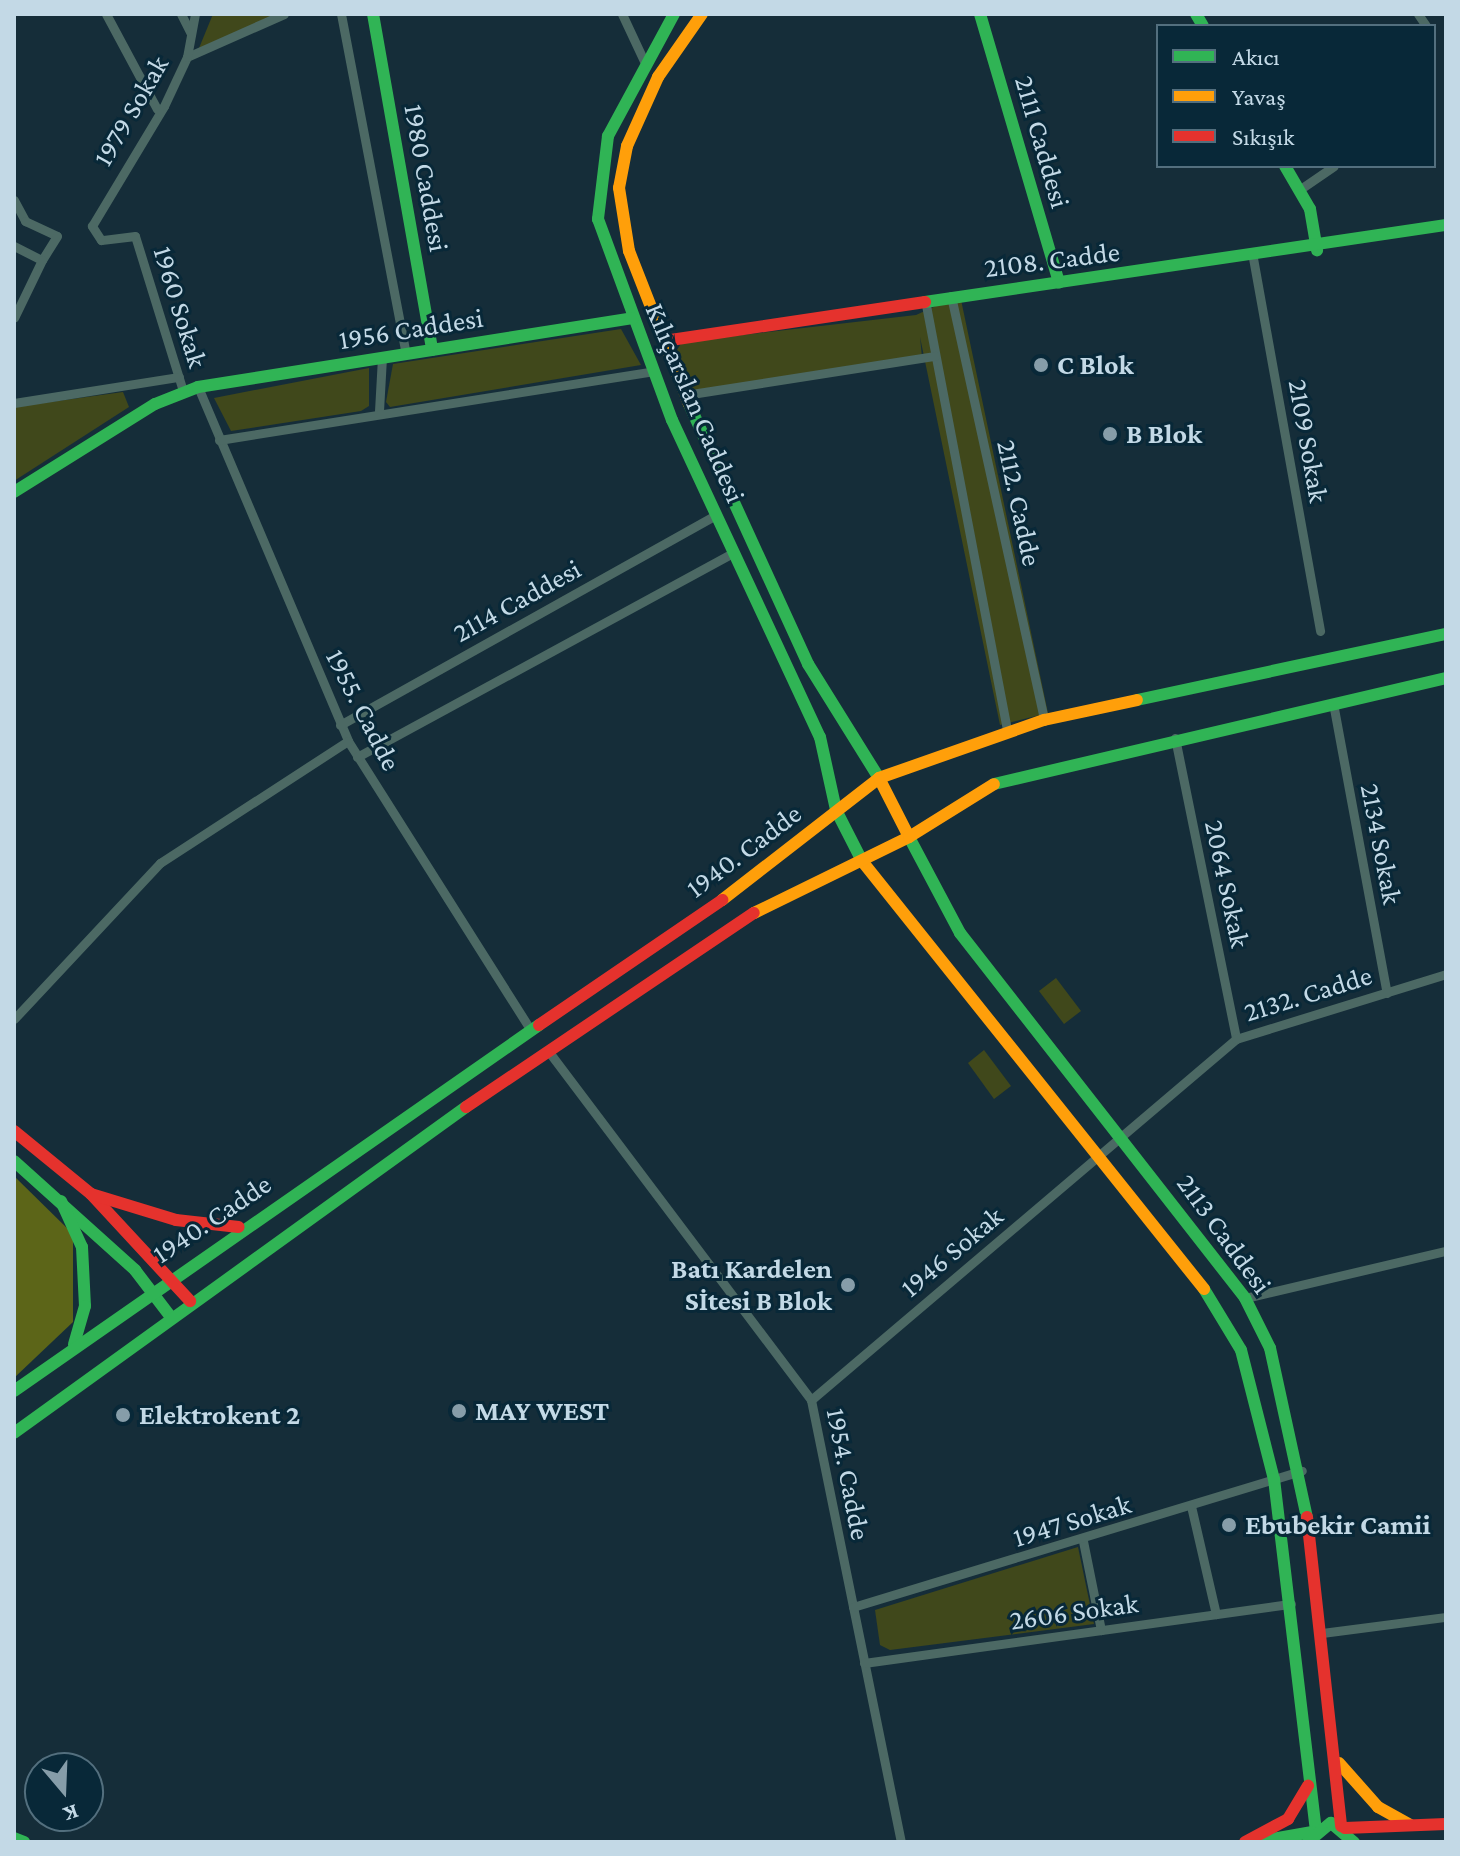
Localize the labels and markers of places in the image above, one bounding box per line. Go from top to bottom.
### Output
place label: C Blok [1057,348,1134,382]
marker: C Blok [1032,356,1050,374]
place label: B Blok [1126,417,1202,451]
marker: B Blok [1101,425,1119,443]
place label: Batı Kardelen Sİtesi B Blok [671,1252,832,1318]
marker: Batı Kardelen Sİtesi B Blok [839,1276,857,1294]
place label: MAY WEST [475,1394,609,1428]
place label: Elektrokent 2 [139,1398,300,1432]
marker: MAY WEST [450,1402,468,1420]
marker: Elektrokent 2 [114,1406,132,1424]
place label: Ebubekir Camii [1245,1508,1431,1542]
marker: Ebubekir Camii [1220,1516,1238,1534]

